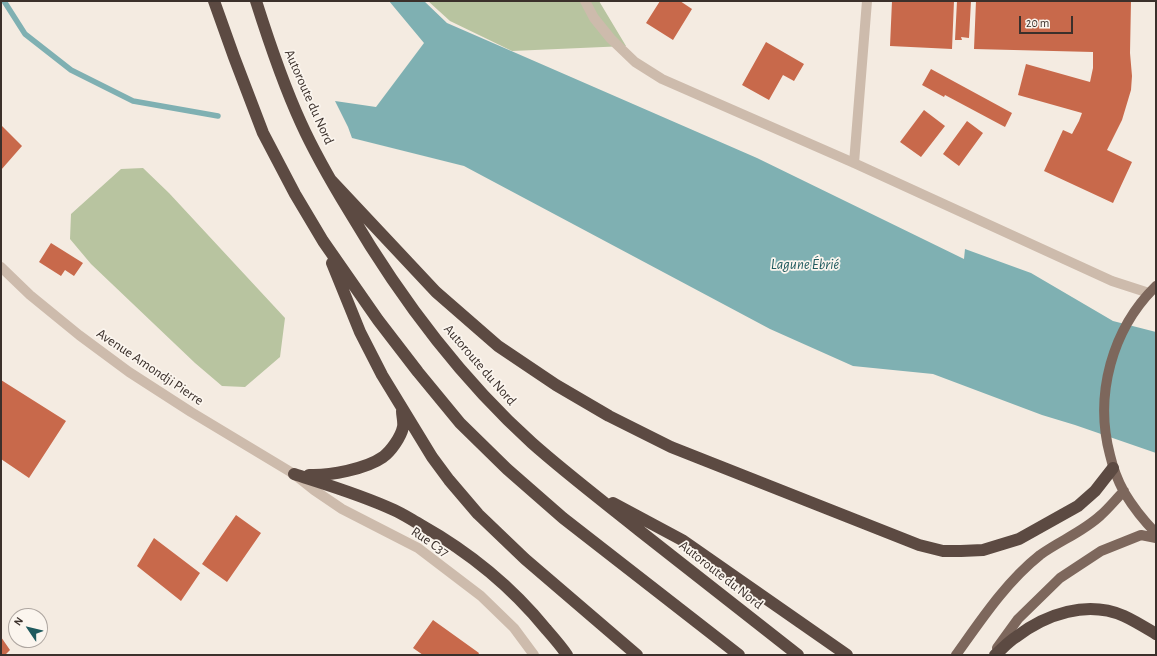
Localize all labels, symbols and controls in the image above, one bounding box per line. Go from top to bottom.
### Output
scale bar [1021,8,1075,34]
text: 20 m [1026,17,1049,29]
street label: Autoroute du Nord [281,47,337,147]
water label: Lagune Ébrié [771,255,839,273]
street label: Autoroute du Nord [440,321,520,409]
street label: Avenue Amondji Pierre [93,325,207,409]
street label: Rue C37 [408,523,452,561]
street label: Autoroute du Nord [676,537,766,613]
north arrow [8,608,48,648]
text: N [12,615,25,628]

